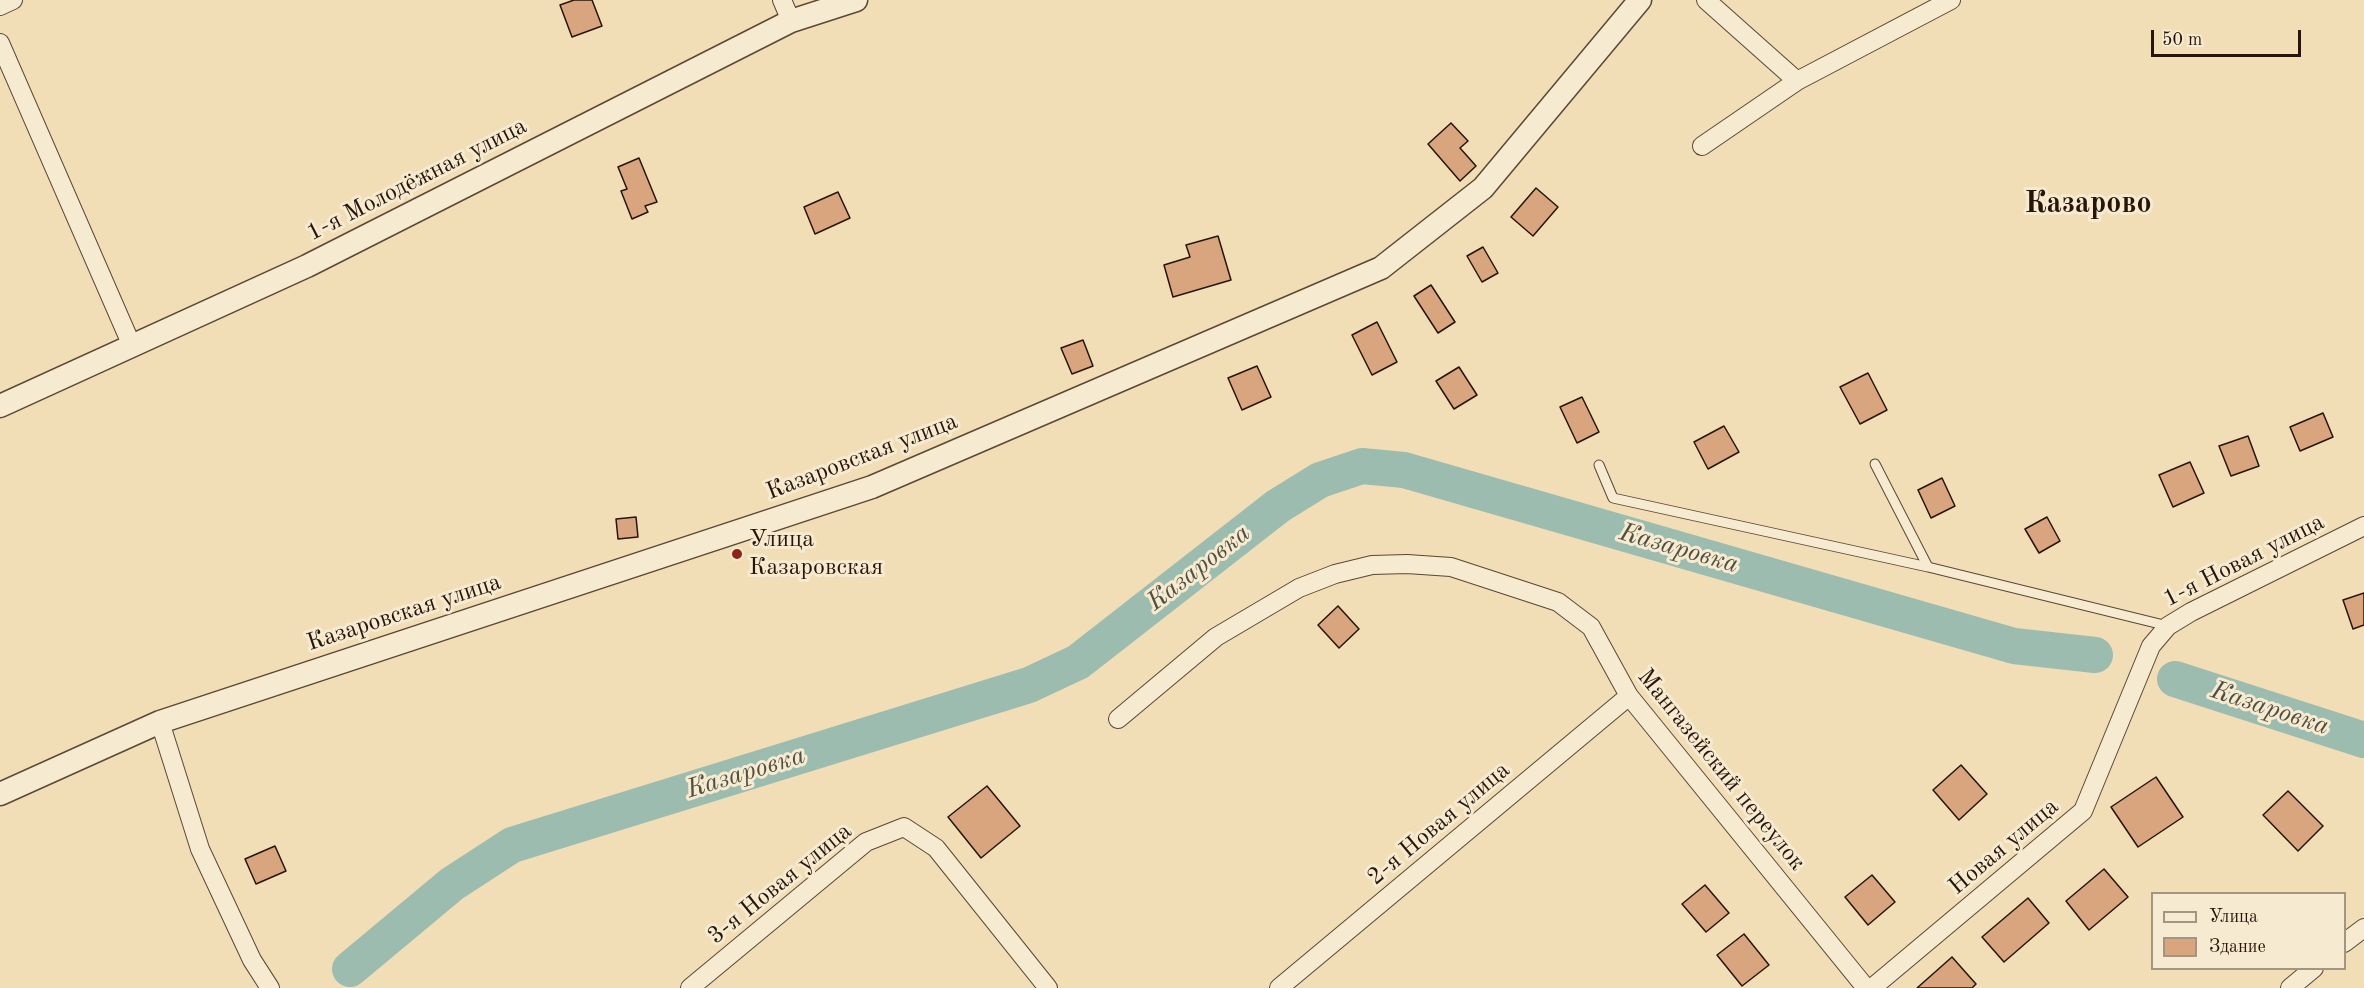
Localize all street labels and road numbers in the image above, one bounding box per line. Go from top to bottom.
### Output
street label: 1-я Молодёжная улица [302,112,532,248]
street label: Казаровская улица [762,407,962,507]
street label: 1-я Новая улица [2159,508,2329,614]
street label: Казаровская улица [303,568,505,658]
street label: Мангазейский переулок [1631,663,1811,877]
street label: 2-я Новая улица [1362,756,1516,892]
street label: Новая улица [1943,793,2065,901]
street label: 3-я Новая улица [702,817,858,951]

